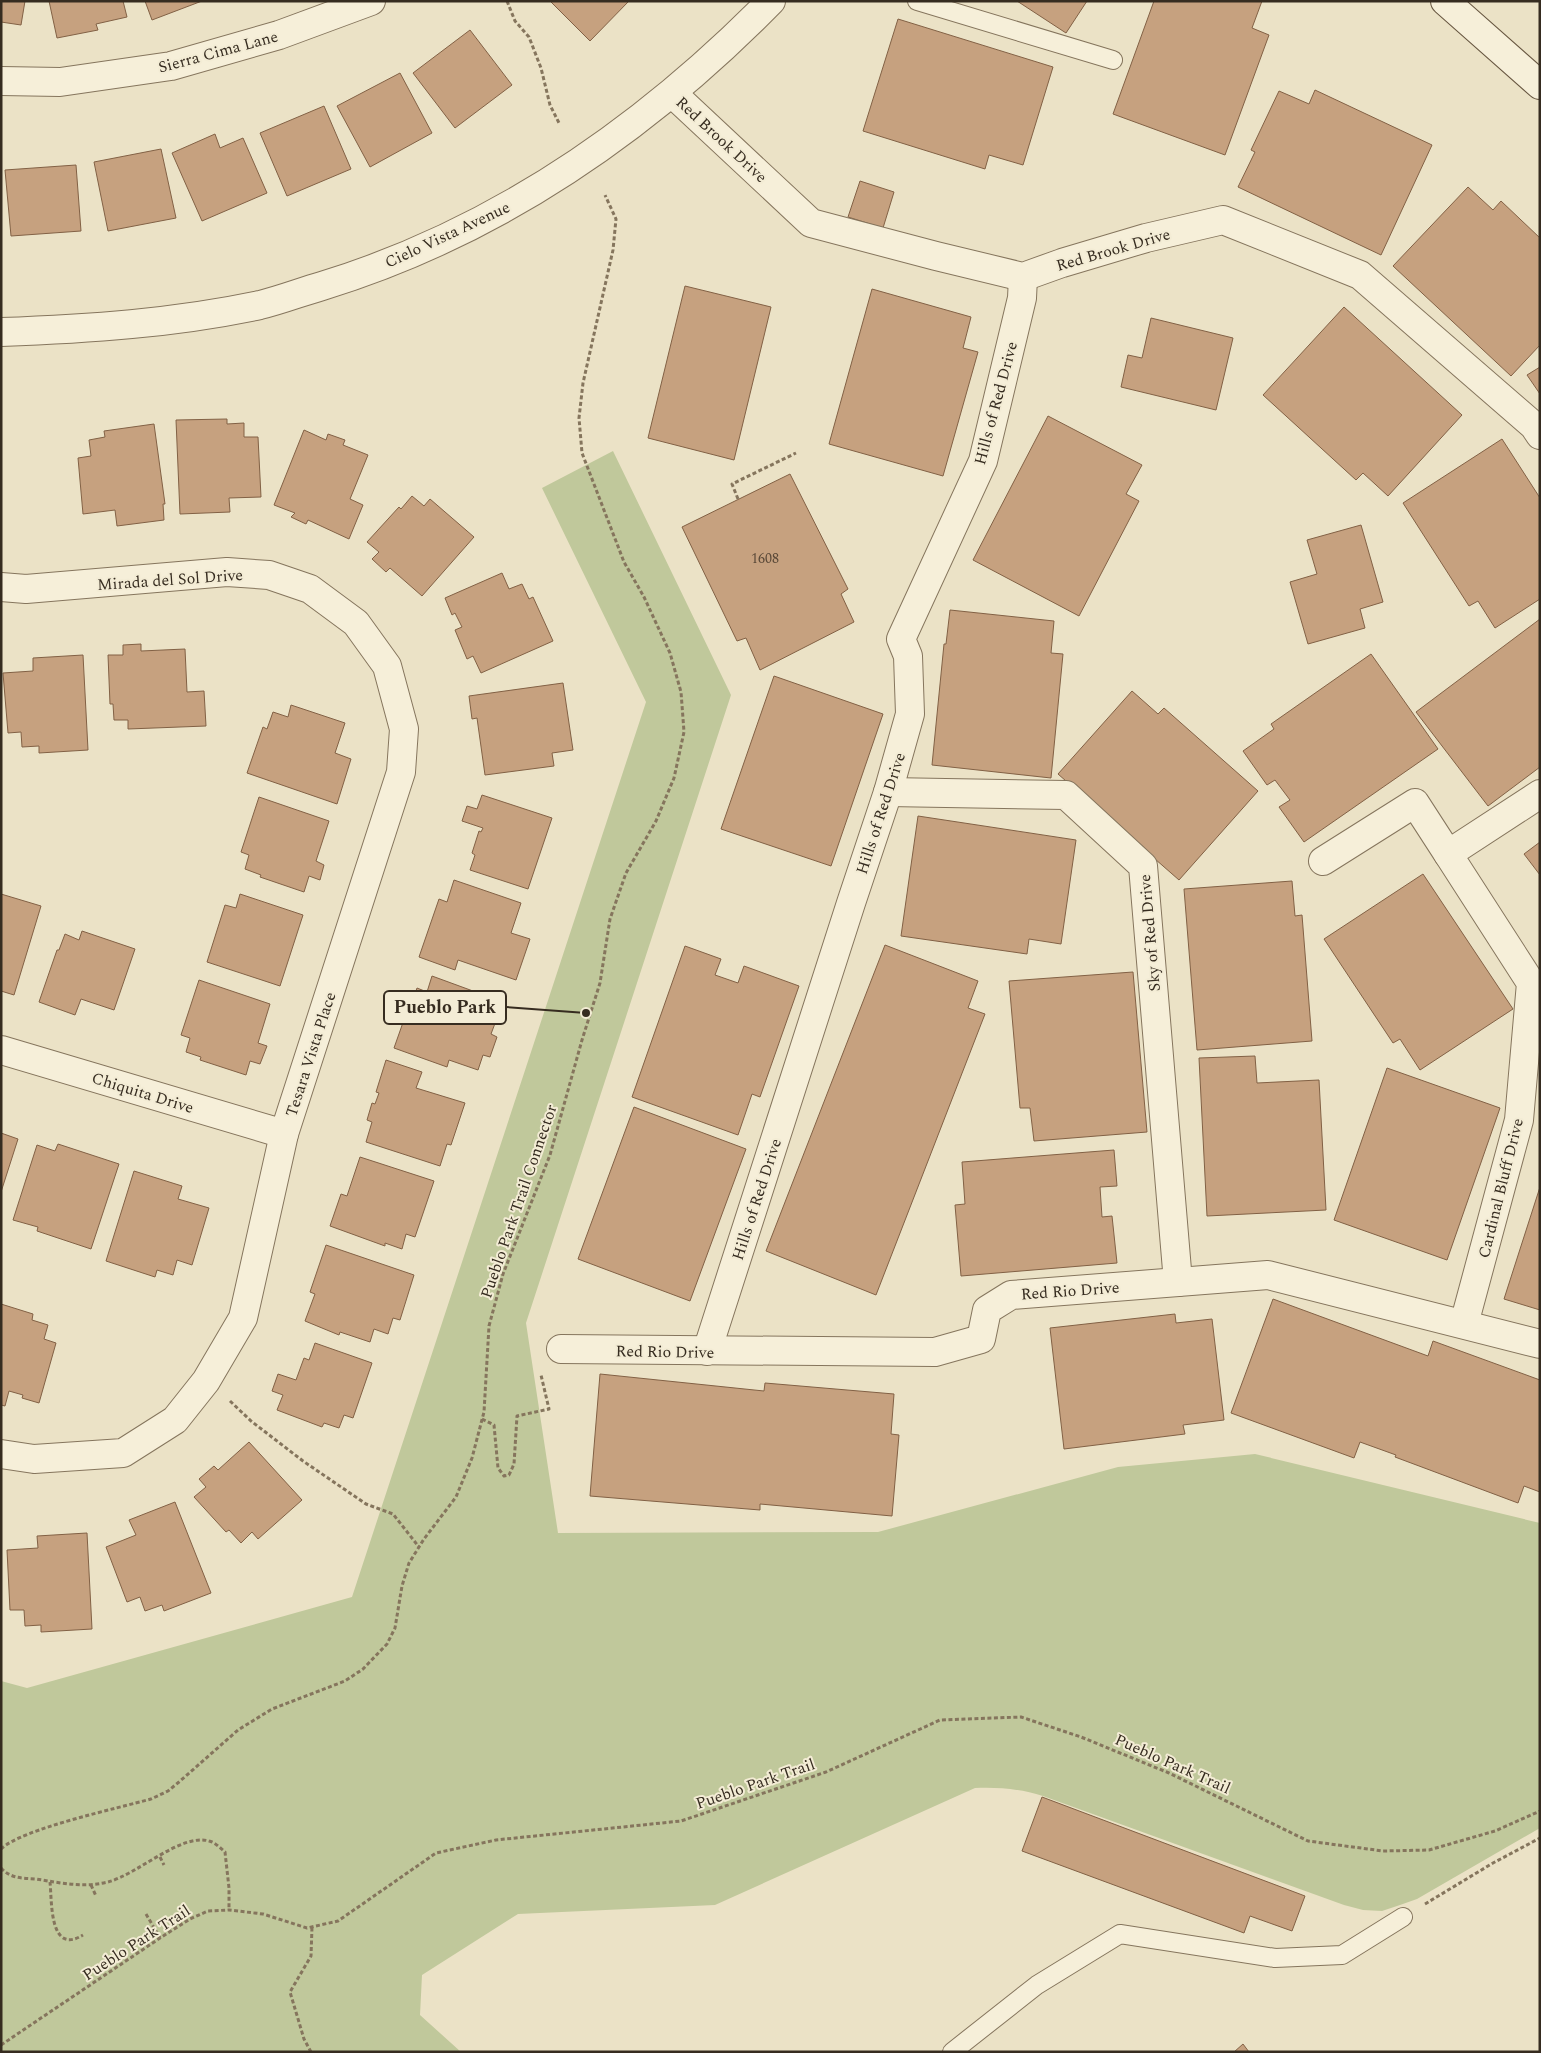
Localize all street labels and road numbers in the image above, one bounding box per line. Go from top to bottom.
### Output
street label: Sierra Cima Lane [156,24,281,79]
street label: Red Brook Drive [670,91,773,189]
street label: Cielo Vista Avenue [381,195,514,274]
street label: Red Brook Drive [1053,222,1173,278]
street label: Hills of Red Drive [968,339,1024,468]
street label: Mirada del Sol Drive [96,563,244,597]
street label: Hills of Red Drive [850,749,912,877]
street label: Sky of Red Drive [1133,873,1167,993]
street label: Tesara Vista Place [279,989,342,1120]
street label: Chiquita Drive [89,1066,197,1120]
street label: Pueblo Park Trail Connector [474,1101,563,1301]
street label: Cardinal Bluff Drive [1472,1116,1530,1261]
street label: Hills of Red Drive [726,1135,788,1263]
street label: Red Rio Drive [1020,1276,1120,1306]
street label: Red Rio Drive [615,1339,715,1365]
street label: Pueblo Park Trail [1111,1728,1234,1800]
street label: Pueblo Park Trail [693,1752,818,1816]
street label: Pueblo Park Trail [78,1899,195,1987]

